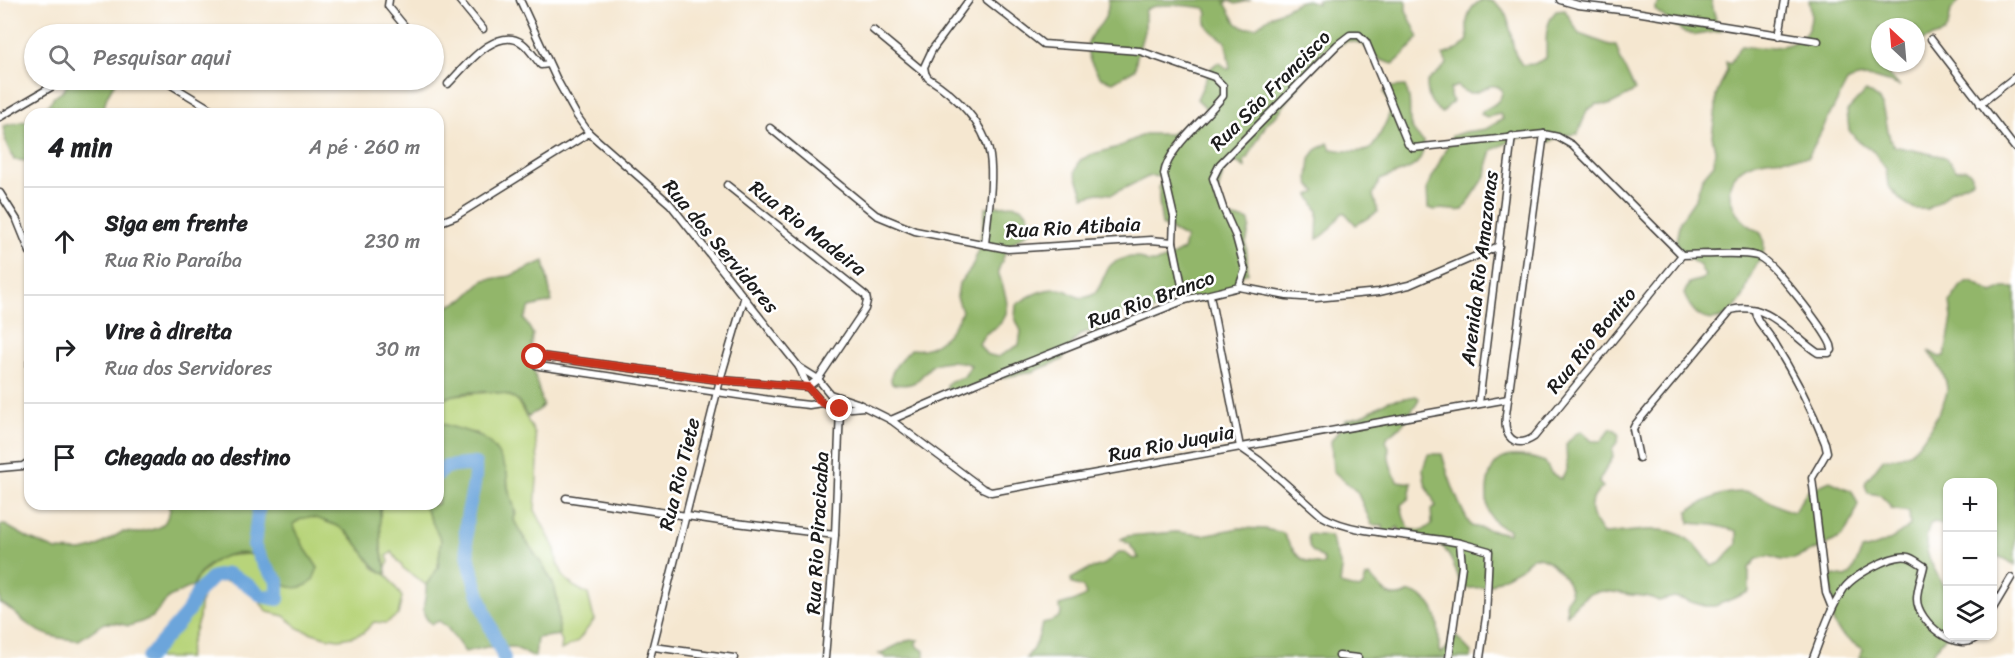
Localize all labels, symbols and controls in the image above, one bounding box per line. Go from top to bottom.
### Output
north arrow [1871,18,1925,72]
street label: Rua São Francisco [1201,21,1339,159]
search box [24,24,444,90]
text: Pesquisar aqui [93,38,231,77]
icon: search [45,41,78,74]
text: 4 min [48,124,112,170]
text: A pé · 260 m [309,130,420,165]
street label: Avenida Rio Amazonas [1450,168,1509,369]
street label: Rua dos Servidores [654,171,788,322]
street label: Rua Rio Madeira [741,171,875,286]
text: Siga em frente [105,204,248,243]
street label: Rua Rio Atibaia [1005,206,1142,249]
text: 230 m [364,224,420,259]
icon: ahead [48,225,81,258]
text: Rua Rio Paraíba [105,243,242,278]
street label: Rua Rio Branco [1083,260,1220,339]
street label: Rua Rio Bonito [1537,279,1646,402]
text: Vire à direita [105,312,232,351]
text: 30 m [376,332,420,367]
icon: right [48,333,81,366]
route start [521,343,547,369]
text: Rua dos Servidores [105,351,272,386]
route end [826,395,852,421]
street label: Rua Rio Tiete [649,414,710,534]
street label: Rua Rio Juquia [1105,414,1238,473]
text: Chegada ao destino [105,438,290,477]
icon: arrive [48,441,81,474]
street label: Rua Rio Piracicaba [796,451,839,615]
map controls [1943,478,1997,640]
button: + [1943,478,1997,532]
button: − [1943,532,1997,586]
button: layers [1943,586,1997,640]

